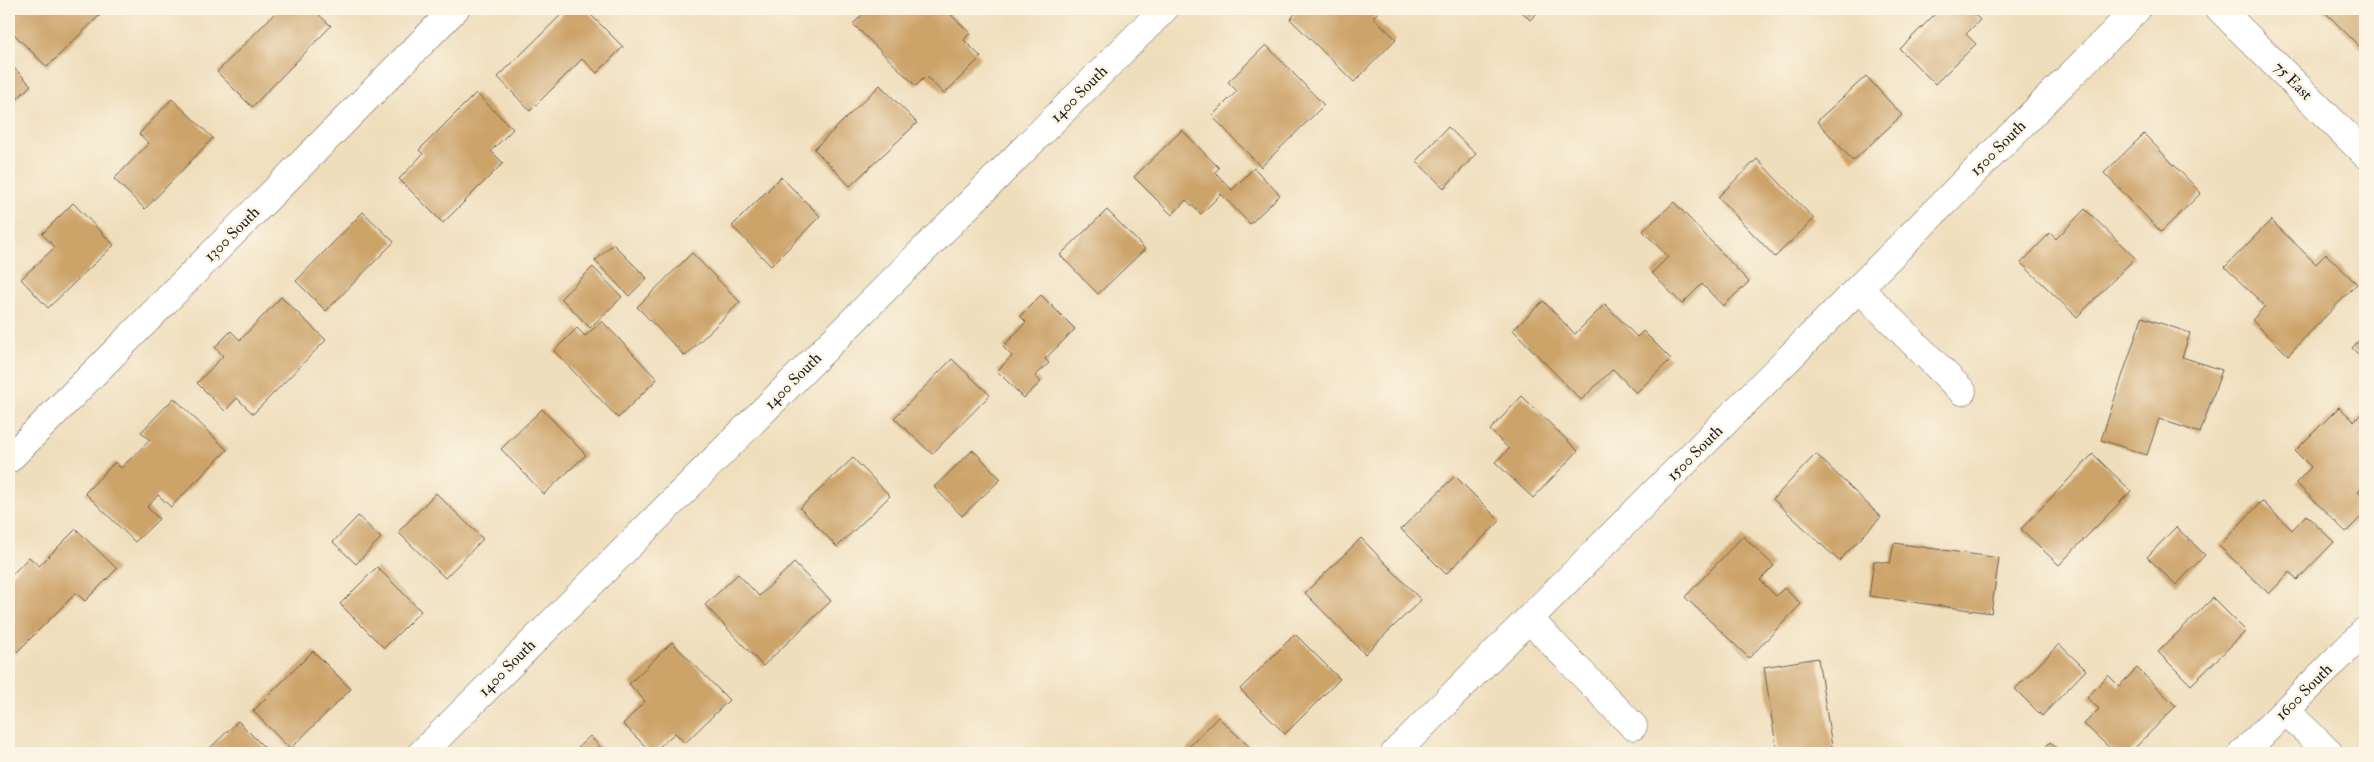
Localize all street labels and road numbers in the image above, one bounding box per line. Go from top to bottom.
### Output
street label: 75 East [2269,57,2317,105]
street label: 1400 South [1046,61,1112,127]
street label: 1500 South [1966,115,2031,180]
street label: 1300 South [200,202,264,266]
street label: 1400 South [760,348,826,414]
street label: 1500 South [1663,420,1728,485]
street label: 1400 South [474,635,540,701]
street label: 1600 South [2272,659,2337,724]

